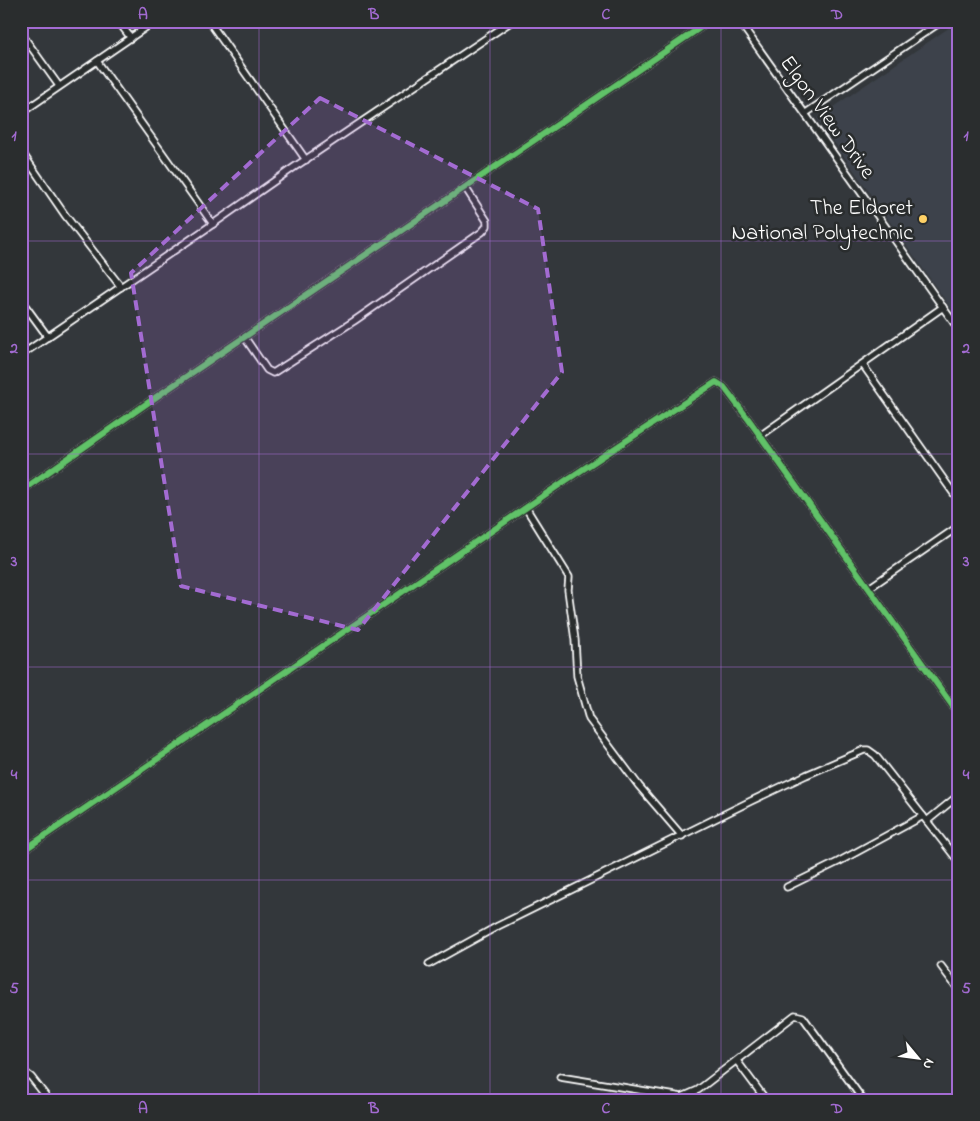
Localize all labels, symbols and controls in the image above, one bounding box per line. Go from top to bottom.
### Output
text: A [138,3,148,27]
text: B [368,3,380,27]
text: C [602,3,611,27]
text: D [830,3,843,27]
street label: Elgon View Drive [770,49,882,187]
text: 1 [11,124,17,148]
text: 1 [963,124,969,148]
place label: The Eldoret National Polytechnic [731,193,914,251]
marker: The Eldoret National Polytechnic [917,213,929,225]
text: 2 [9,337,18,361]
text: 2 [961,337,970,361]
text: 3 [10,550,18,574]
text: 3 [962,550,970,574]
text: 4 [10,763,18,787]
text: 4 [962,763,970,787]
text: 5 [9,977,19,1001]
text: 5 [961,977,971,1001]
north arrow [892,1034,942,1084]
text: N [917,1054,940,1073]
text: A [138,1097,148,1121]
text: B [368,1097,380,1121]
text: C [602,1097,611,1121]
text: D [830,1097,843,1121]

